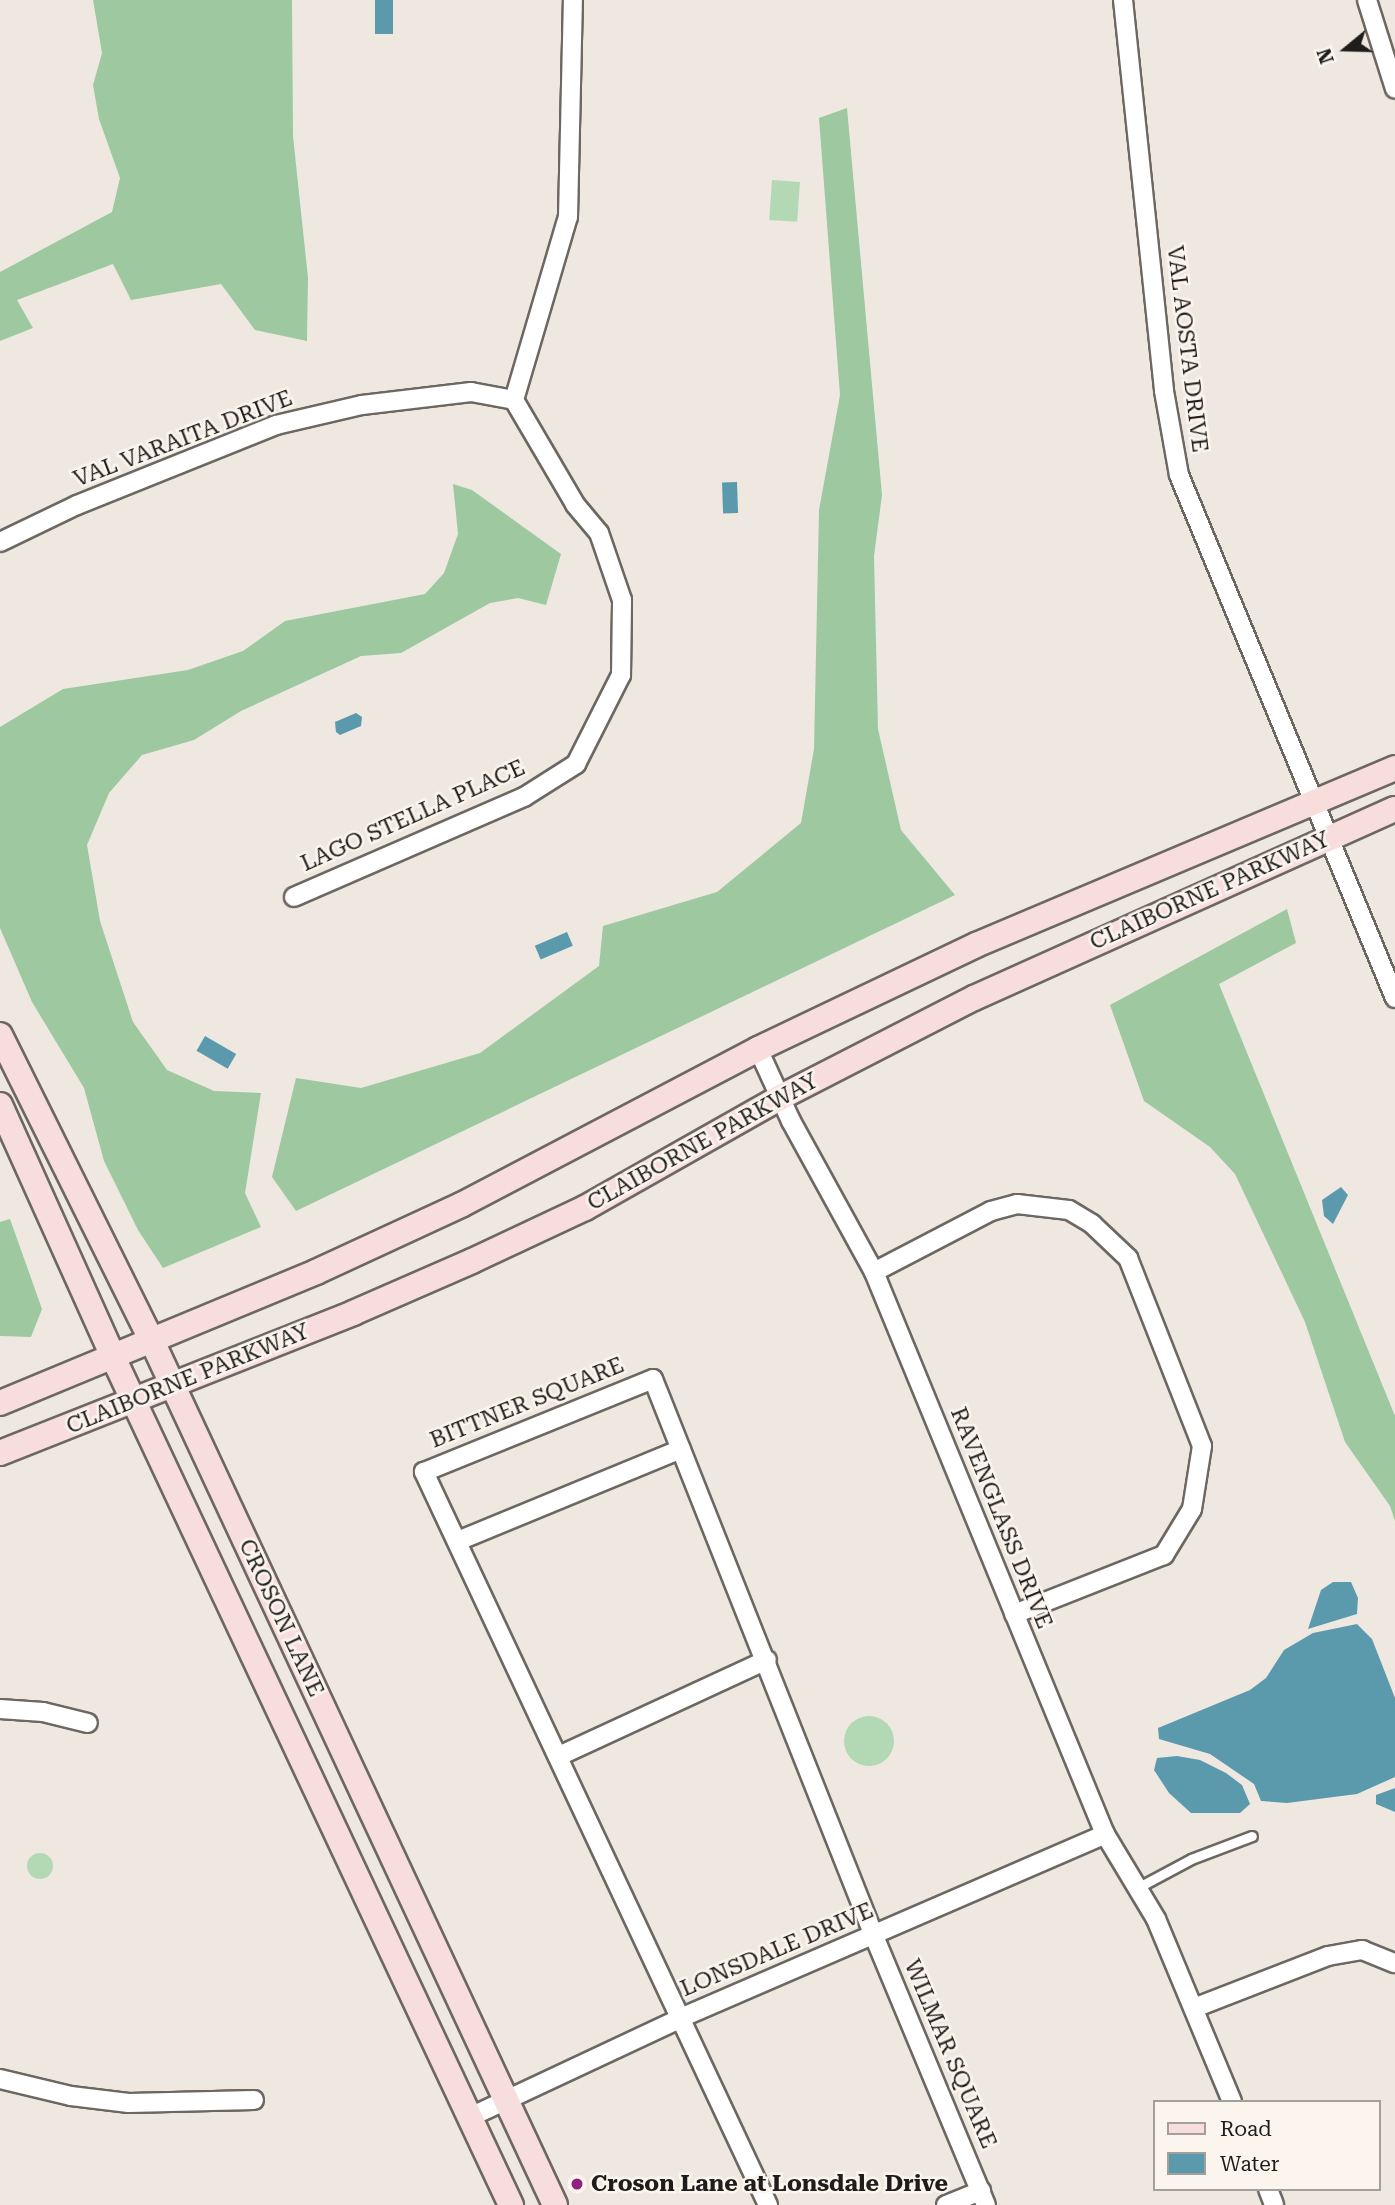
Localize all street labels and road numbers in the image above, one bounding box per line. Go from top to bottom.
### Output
street label: VAL AOSTA DRIVE [1161,244,1213,454]
street label: VAL VARAITA DRIVE [70,385,296,493]
street label: LAGO STELLA PLACE [297,754,529,878]
street label: CLAIBORNE PARKWAY [1086,826,1334,956]
street label: CLAIBORNE PARKWAY [583,1067,823,1217]
street label: CLAIBORNE PARKWAY [62,1318,314,1440]
street label: BITTNER SQUARE [426,1351,628,1455]
street label: RAVENGLASS DRIVE [944,1403,1058,1633]
street label: CROSON LANE [232,1535,330,1701]
street label: LONSDALE DRIVE [677,1897,877,2003]
street label: WILMAR SQUARE [898,1955,1002,2153]

